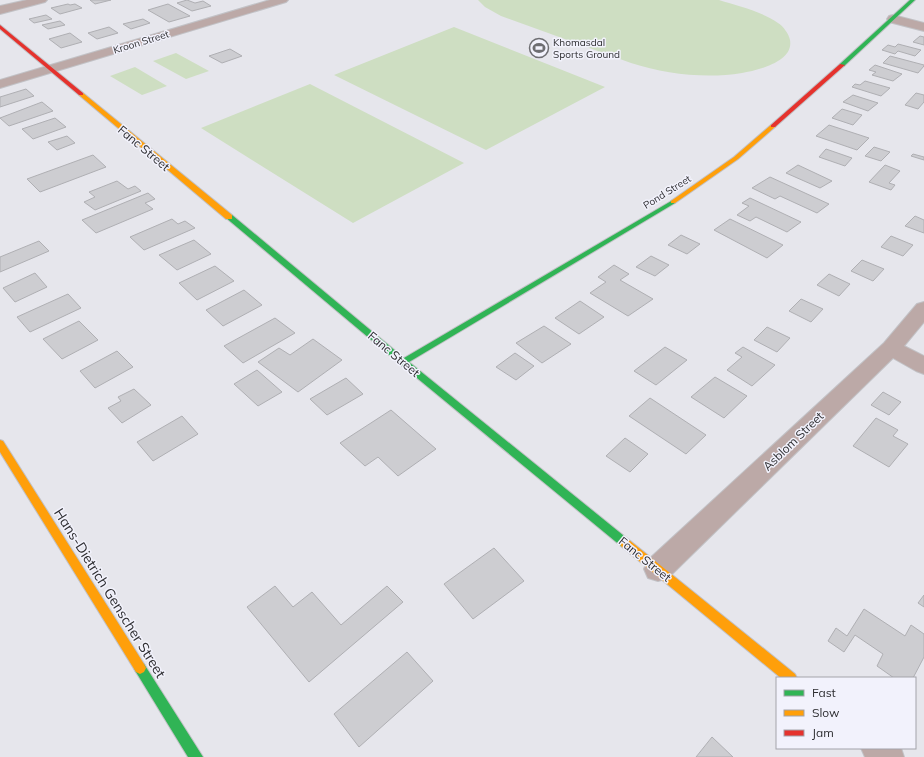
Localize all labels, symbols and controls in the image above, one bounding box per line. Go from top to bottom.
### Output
street label: Kroon Street [112,27,171,57]
place label: Khomasdal Sports Ground [553,36,620,61]
sports icon: Khomasdal Sports Ground [528,37,550,59]
street label: Fanc Street [115,122,173,174]
street label: Pond Street [641,172,694,212]
street label: Fanc Street [365,328,423,380]
street label: Asblom Street [760,408,826,474]
street label: Hans-Dietrich Genscher Street [50,505,170,681]
street label: Fanc Street [616,533,674,585]
legend [776,677,916,749]
text: Fast [812,685,836,700]
text: Slow [812,705,840,720]
text: Jam [812,725,834,740]

